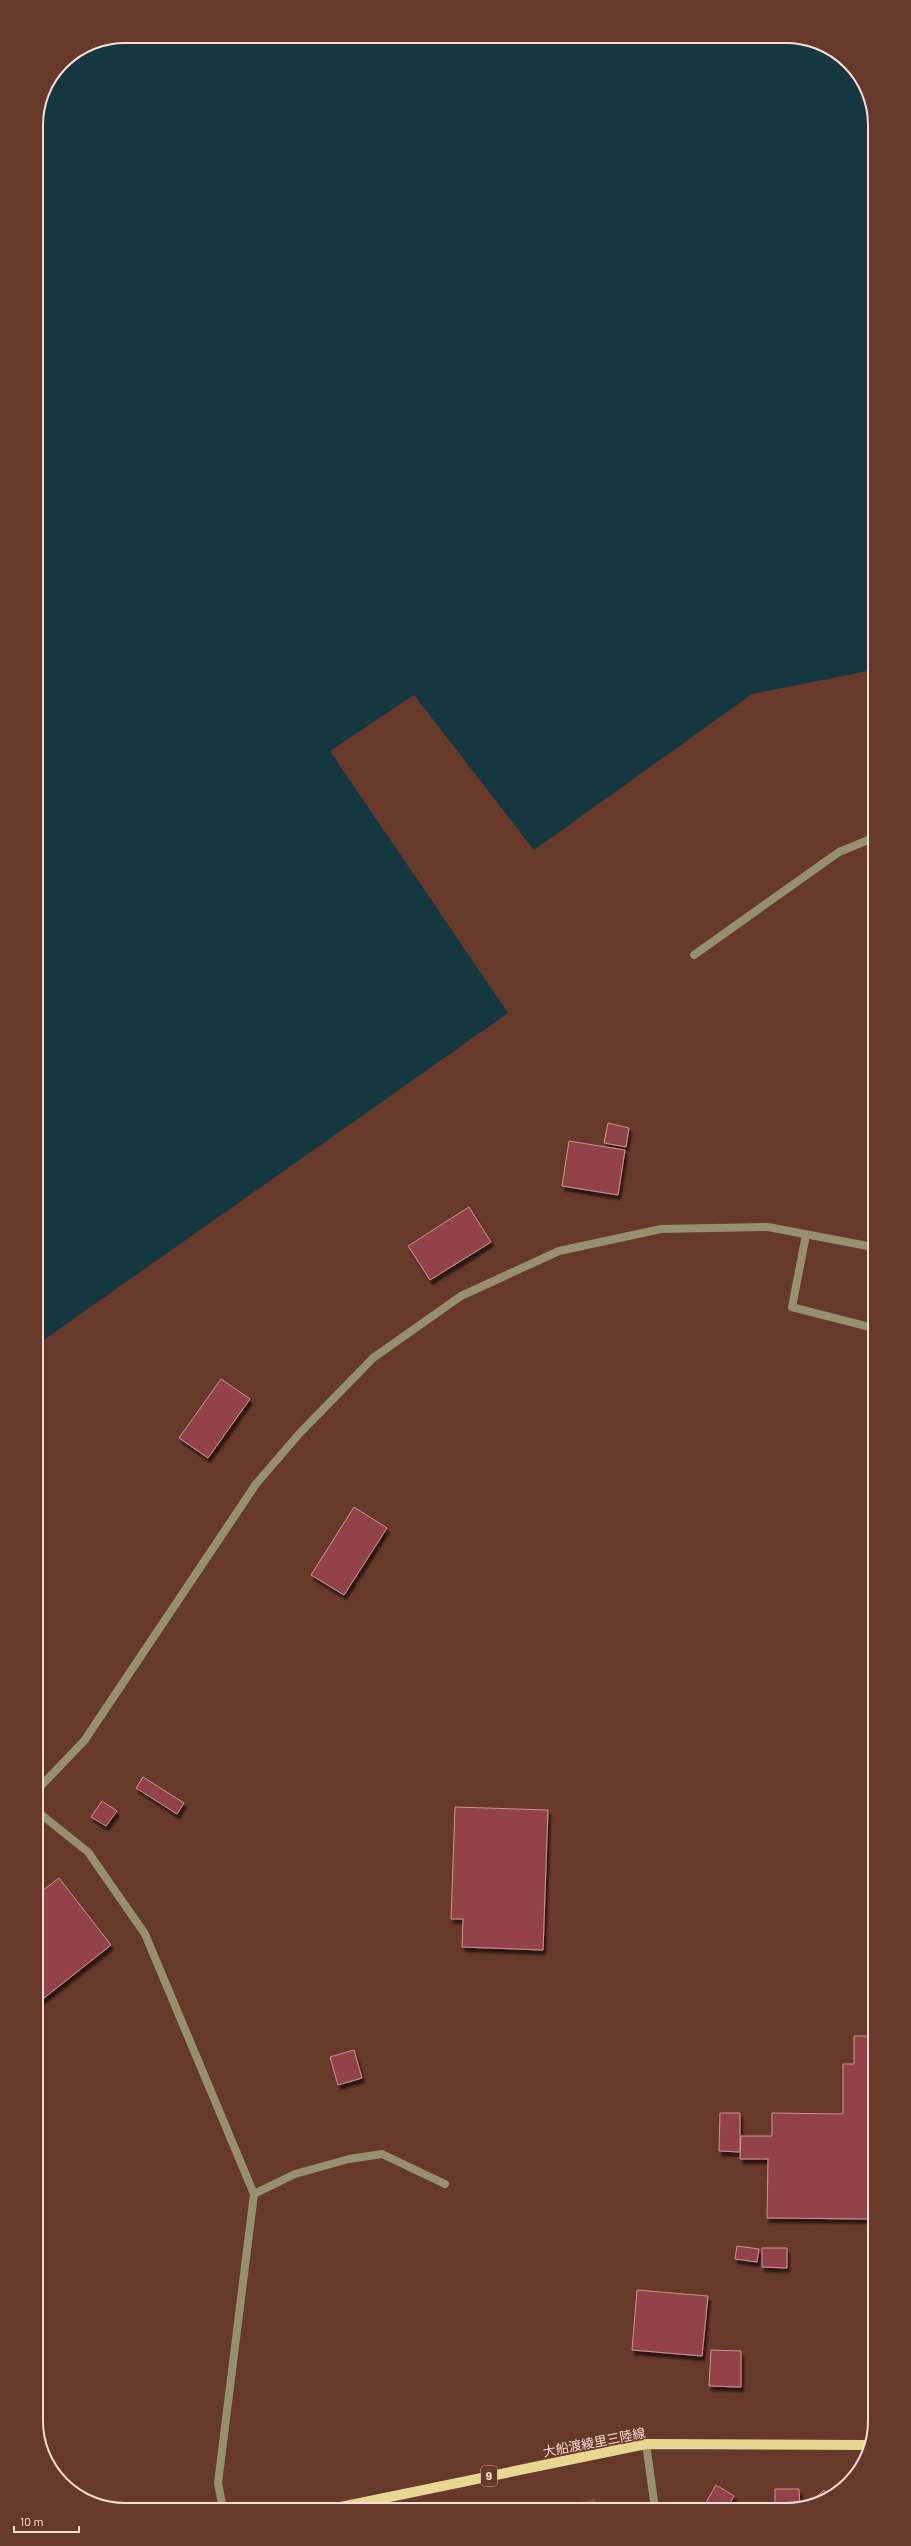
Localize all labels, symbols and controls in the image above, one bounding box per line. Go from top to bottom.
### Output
street label: 大船渡綾里三陸線 [541,2424,647,2460]
road number: 9 [481,2466,497,2486]
scale bar [14,2508,79,2534]
text: 10 m [20,2514,43,2528]

